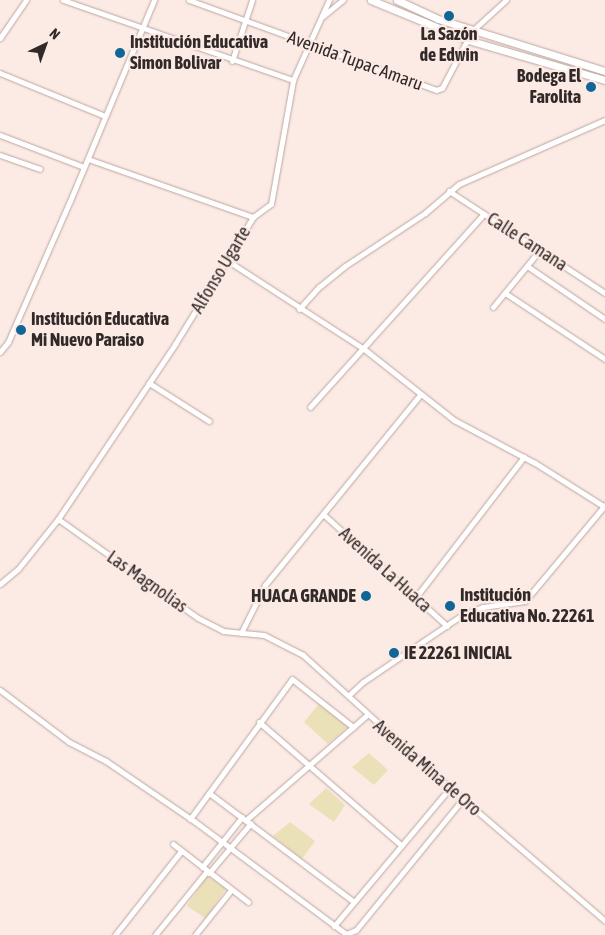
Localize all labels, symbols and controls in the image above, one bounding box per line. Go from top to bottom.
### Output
marker: La Sazón de Edwin [443,10,455,22]
north arrow [20,20,70,70]
place label: La Sazón de Edwin [420,24,478,66]
text: N [47,25,63,43]
street label: Avenida Tupac Amaru [284,27,426,95]
place label: Institución Educativa Simon Bolivar [130,32,268,74]
marker: Institución Educativa Simon Bolivar [114,47,126,59]
place label: Bodega El Farolita [517,66,581,108]
marker: Bodega El Farolita [585,81,597,93]
street label: Calle Camana [483,208,571,276]
street label: Alfonso Ugarte [187,223,255,317]
place label: Institución Educativa Mi Nuevo Paraiso [31,309,169,352]
marker: Institución Educativa Mi Nuevo Paraiso [15,324,27,336]
street label: Avenida La Huaca [334,523,436,617]
street label: Las Magnolias [103,546,191,618]
place label: HUACA GRANDE [251,585,356,607]
place label: Institución Educativa No. 22261 [460,585,594,628]
marker: HUACA GRANDE [360,590,372,602]
marker: Institución Educativa No. 22261 [444,600,456,612]
place label: IE 22261 INICIAL [404,642,512,664]
marker: IE 22261 INICIAL [388,647,400,659]
street label: Avenida Mina de Oro [369,715,485,821]

